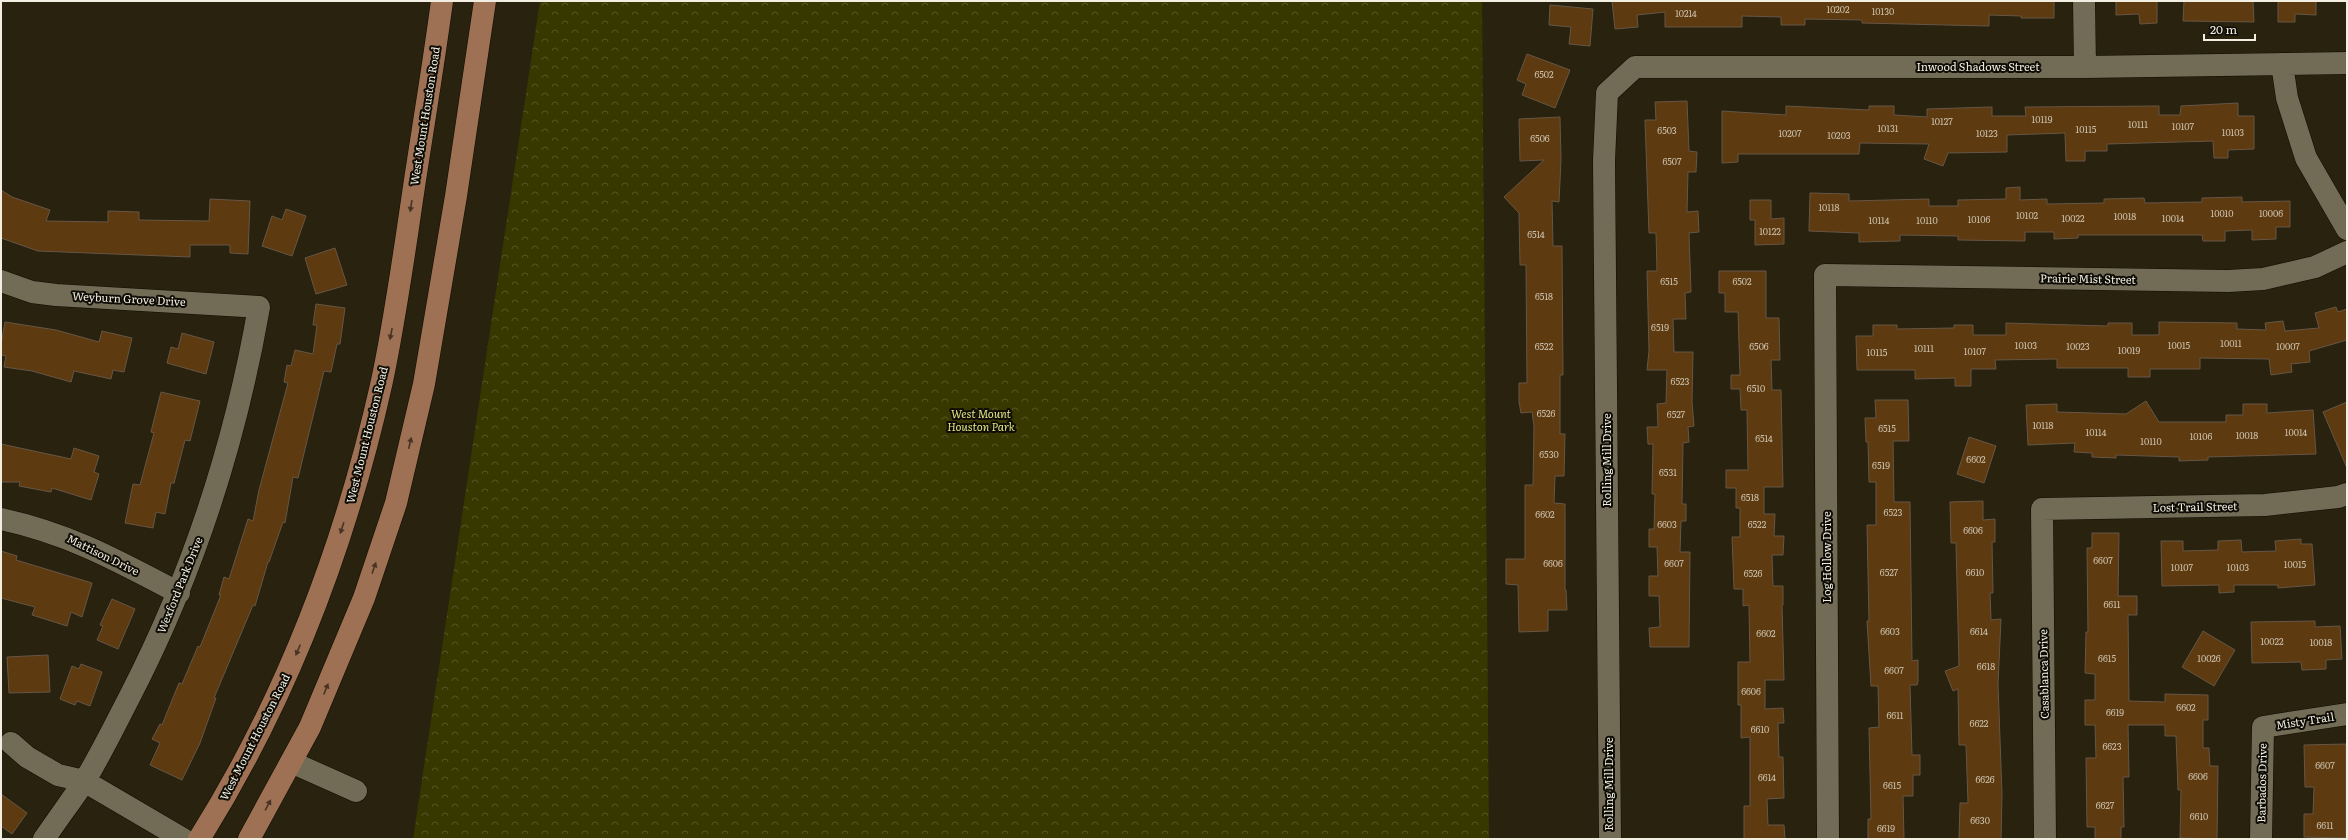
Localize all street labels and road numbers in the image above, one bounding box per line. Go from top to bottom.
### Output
street label: West Mount Houston Road [405,45,443,186]
street label: Inwood Shadows Street [1916,58,2040,74]
street label: Prairie Mist Street [2040,269,2137,287]
street label: Weyburn Grove Drive [72,287,187,309]
street label: West Mount Houston Road [341,365,391,505]
street label: Rolling Mill Drive [1598,413,1614,507]
street label: Lost Trail Street [2152,497,2238,515]
street label: Log Hollow Drive [1818,511,1834,603]
street label: Mattison Drive [65,530,143,579]
street label: Wexford Park Drive [152,534,206,635]
street label: Casablanca Drive [2034,629,2052,719]
street label: West Mount Houston Road [215,670,293,803]
street label: Misty Trail [2275,707,2335,733]
street label: Rolling Mill Drive [1600,737,1616,831]
street label: Barbados Drive [2252,743,2270,823]

